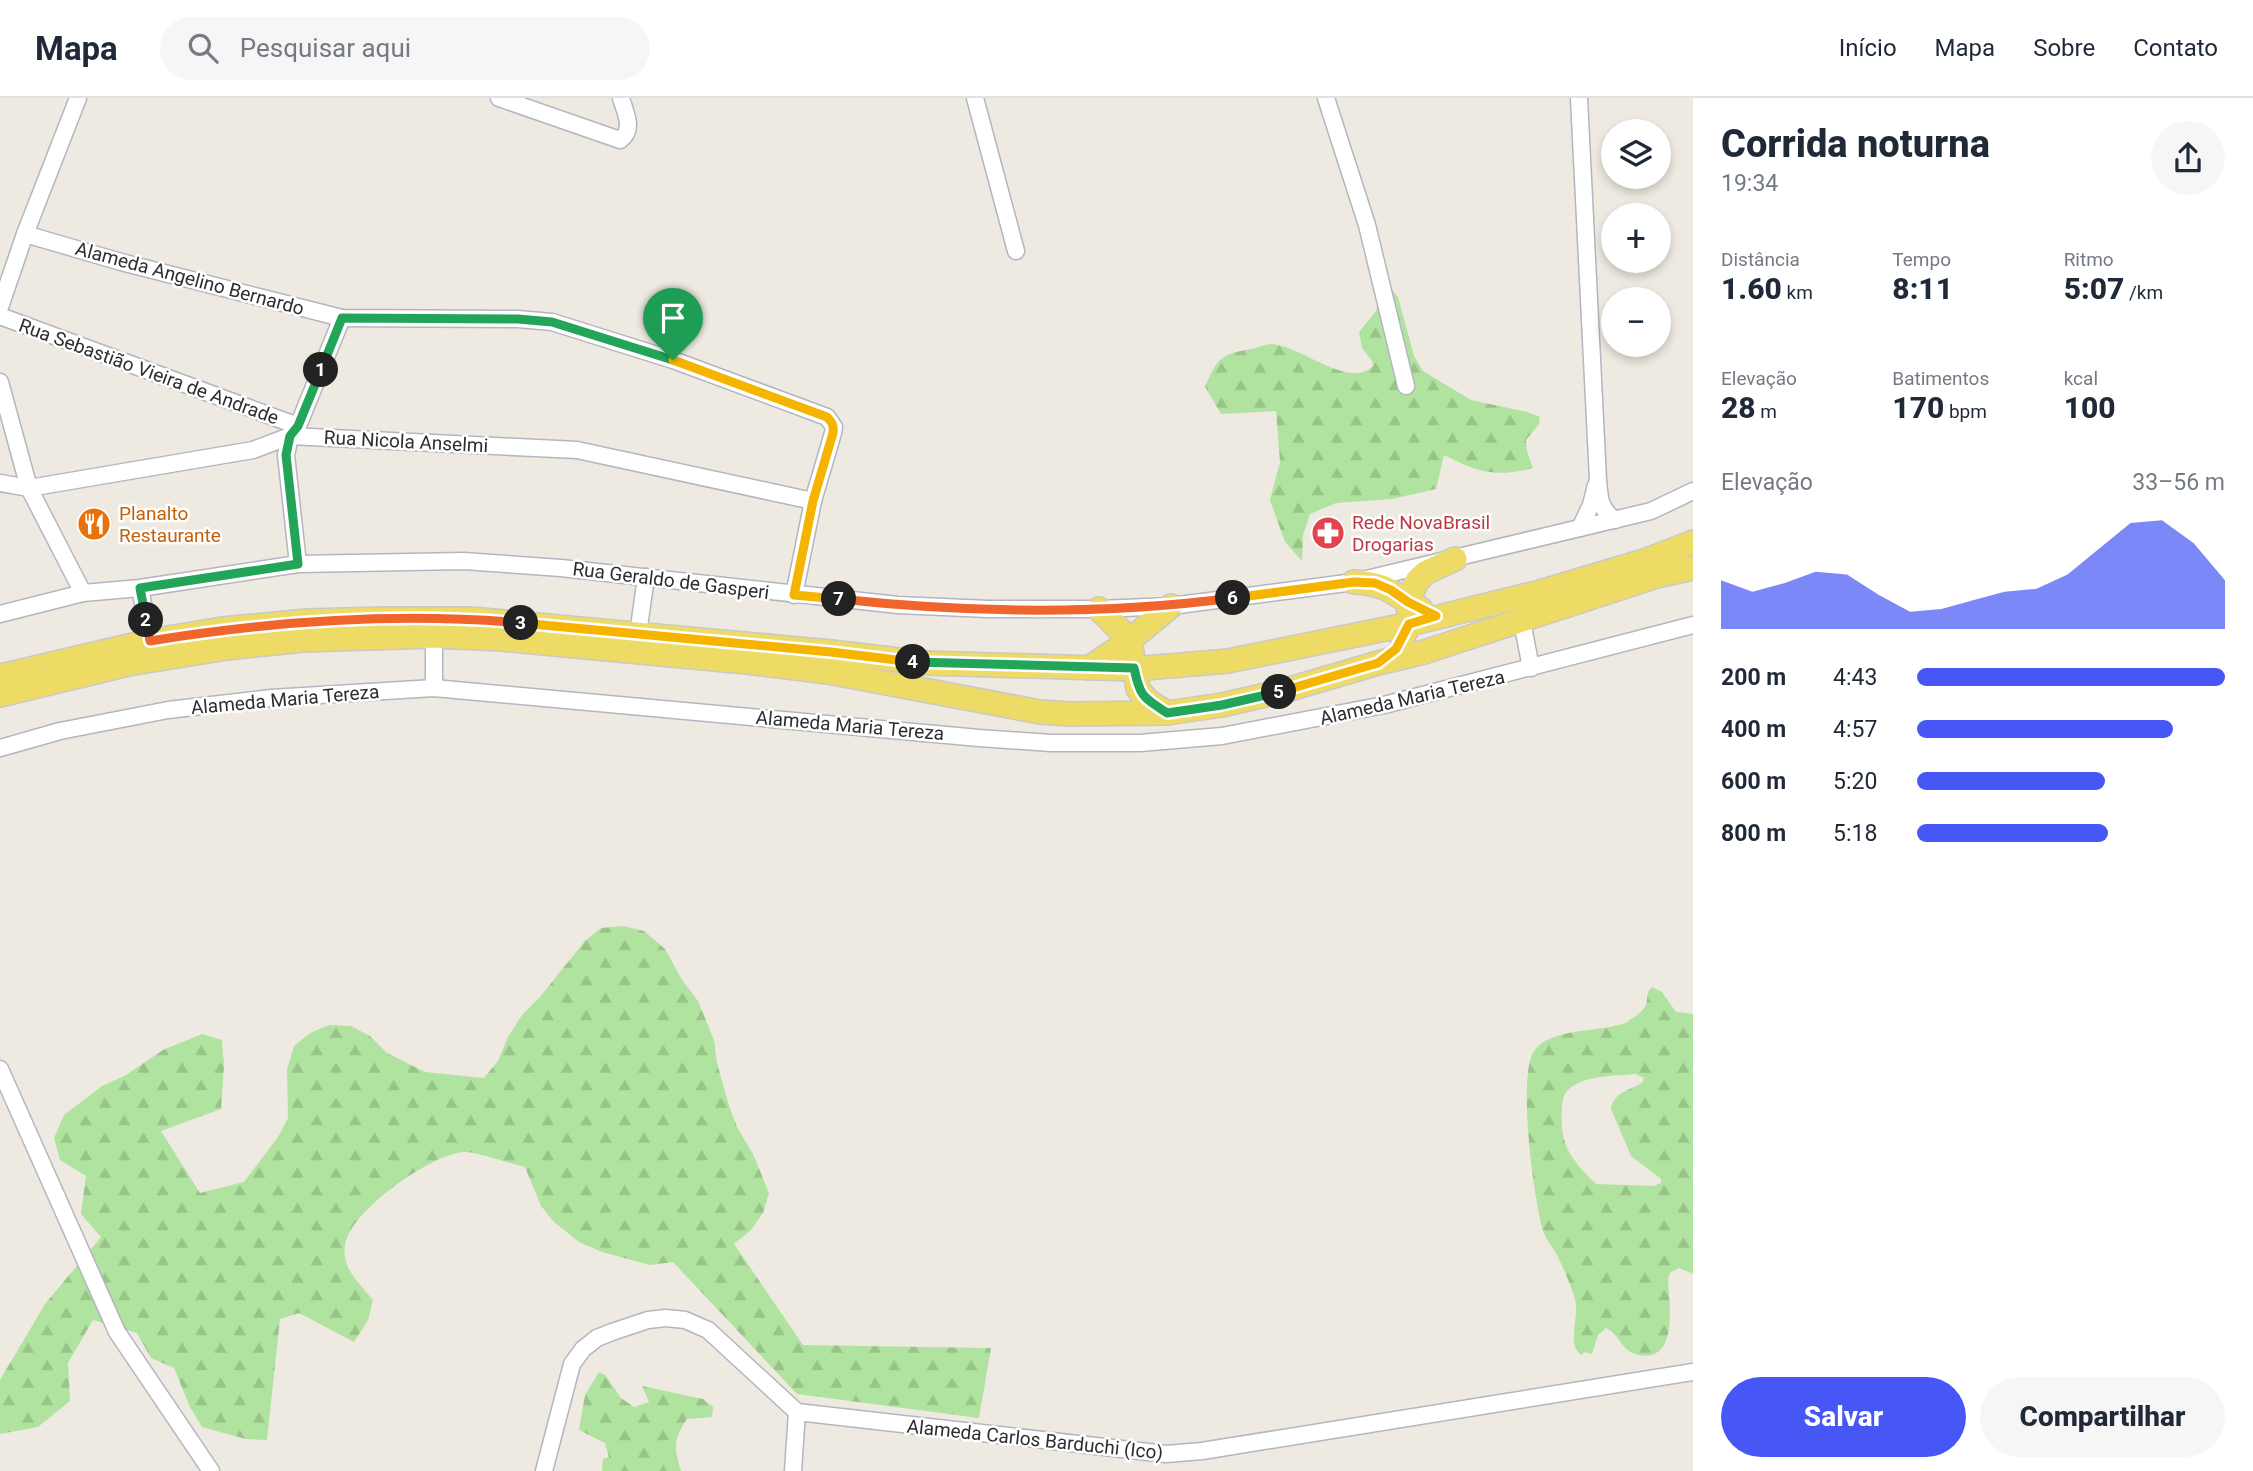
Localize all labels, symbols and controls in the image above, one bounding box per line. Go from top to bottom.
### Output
search box [160,17,650,80]
text: Mapa [35,29,118,68]
icon: search [184,29,222,67]
text: Pesquisar aqui [240,33,411,63]
text: Início [1839,34,1897,62]
text: Mapa [1935,34,1995,62]
text: Sobre [2033,34,2095,62]
text: Contato [2133,34,2218,62]
map controls [1601,119,1671,357]
button: layers [1601,119,1671,189]
button: share [2151,121,2225,195]
text: Corrida noturna [1721,122,1990,166]
text: 19:34 [1721,170,1778,197]
button: + [1601,203,1671,273]
street label: Alameda Angelino Bernardo [73,237,307,320]
text: Distância [1721,248,1800,271]
text: Tempo [1892,248,1951,271]
text: Ritmo [2064,248,2114,271]
text: 1.60 [1721,271,1782,306]
text: 8:11 [1892,271,1953,306]
text: 5:07 [2064,271,2124,306]
text: km [1782,281,1813,304]
text: /km [2124,281,2163,304]
button: − [1601,287,1671,357]
pin [643,288,703,360]
icon: arrive [654,299,692,337]
street label: Rua Sebastião Vieira de Andrade [16,314,282,429]
pin: 1 [304,352,338,388]
text: 1 [315,358,326,381]
text: Elevação [1721,367,1797,390]
text: Batimentos [1892,367,1989,390]
text: kcal [2064,367,2098,390]
text: 28 [1721,390,1756,425]
text: 170 [1892,390,1944,425]
text: 100 [2064,390,2116,425]
text: m [1756,400,1777,423]
text: bpm [1944,400,1987,423]
street label: Rua Nicola Anselmi [323,426,489,457]
text: Elevação [1721,469,1813,496]
text: 33–56 m [2132,469,2225,496]
place label: Planalto Restaurante [119,502,221,547]
restaurant icon: Planalto Restaurante [75,505,113,543]
place label: Rede NovaBrasil Drogarias [1352,511,1490,556]
pharmacy icon: Rede NovaBrasil Drogarias [1309,514,1347,552]
street label: Rua Geraldo de Gasperi [571,557,771,604]
pin: 6 [1216,580,1250,616]
pin: 7 [822,582,856,616]
text: 6 [1227,586,1238,609]
text: 7 [833,587,844,610]
pin: 2 [128,602,164,638]
pin: 3 [504,606,538,640]
text: 2 [140,608,151,631]
text: 3 [515,611,526,634]
pin: 4 [895,644,930,680]
text: 4 [907,650,918,673]
text: 200 m [1721,664,1786,691]
text: 4:43 [1833,664,1877,691]
street label: Alameda Maria Tereza [1317,665,1507,730]
pin: 5 [1262,674,1296,710]
street label: Alameda Maria Tereza [190,680,380,719]
text: 5 [1273,680,1284,703]
street label: Alameda Maria Tereza [755,706,945,745]
text: 400 m [1721,716,1786,743]
text: 4:57 [1833,716,1877,743]
text: 600 m [1721,768,1786,795]
text: 5:20 [1833,768,1877,795]
text: 800 m [1721,820,1786,847]
text: 5:18 [1833,820,1877,847]
button: Salvar [1721,1377,1966,1457]
button: Compartilhar [1980,1377,2225,1457]
street label: Alameda Carlos Barduchi (Ico) [906,1415,1164,1464]

